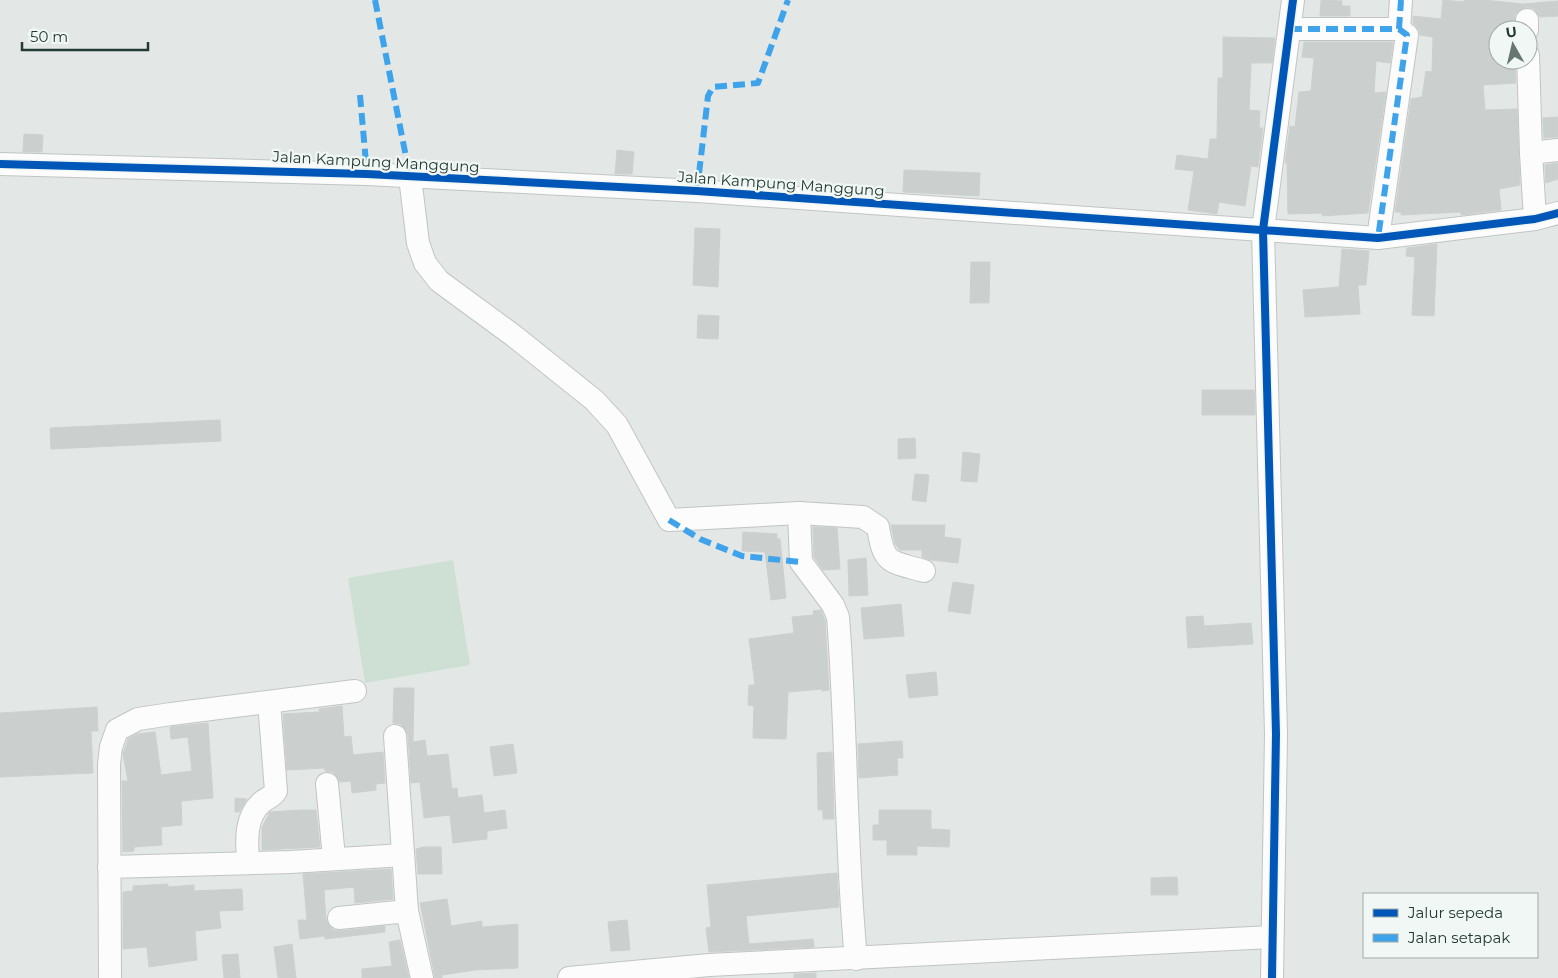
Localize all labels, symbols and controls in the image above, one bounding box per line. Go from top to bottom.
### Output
scale bar [22,20,149,52]
north arrow [1488,20,1538,70]
text: U [1504,22,1518,42]
text: 50 m [30,27,68,46]
street label: Jalan Kampung Manggung [271,147,480,176]
street label: Jalan Kampung Manggung [676,167,885,200]
legend [1363,893,1538,958]
text: Jalur sepeda [1407,903,1503,922]
text: Jalan setapak [1407,928,1510,947]

